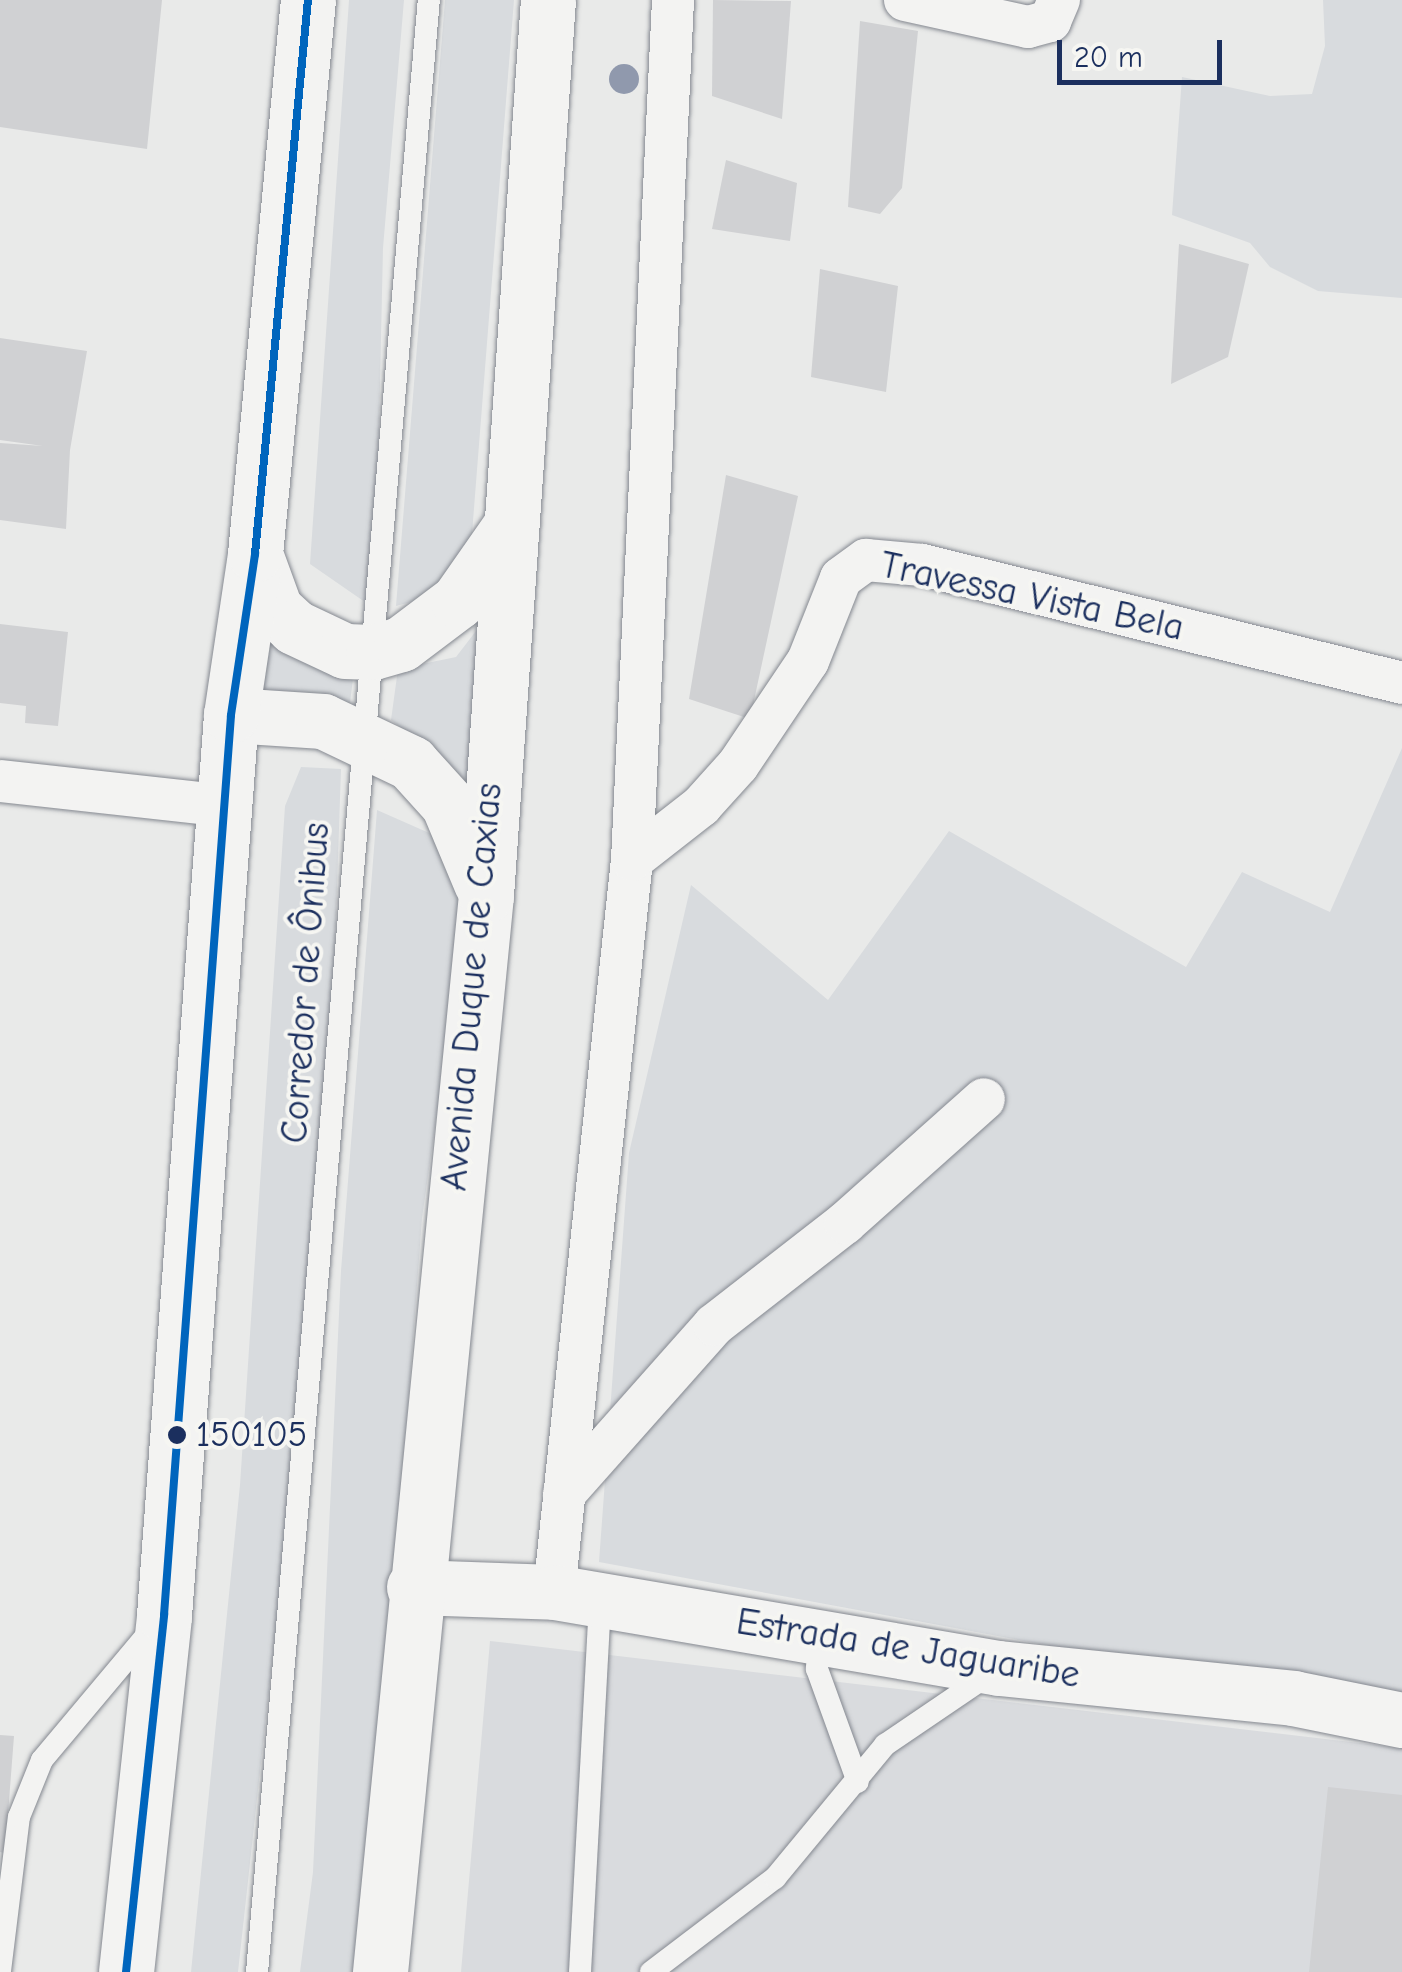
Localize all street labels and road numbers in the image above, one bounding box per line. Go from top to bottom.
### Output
street label: Travessa Vista Bela [876,543,1188,651]
street label: Avenida Duque de Caxias [431,781,513,1193]
street label: Corredor de Ônibus [272,821,340,1145]
street label: Estrada de Jaguaribe [733,1599,1083,1699]

